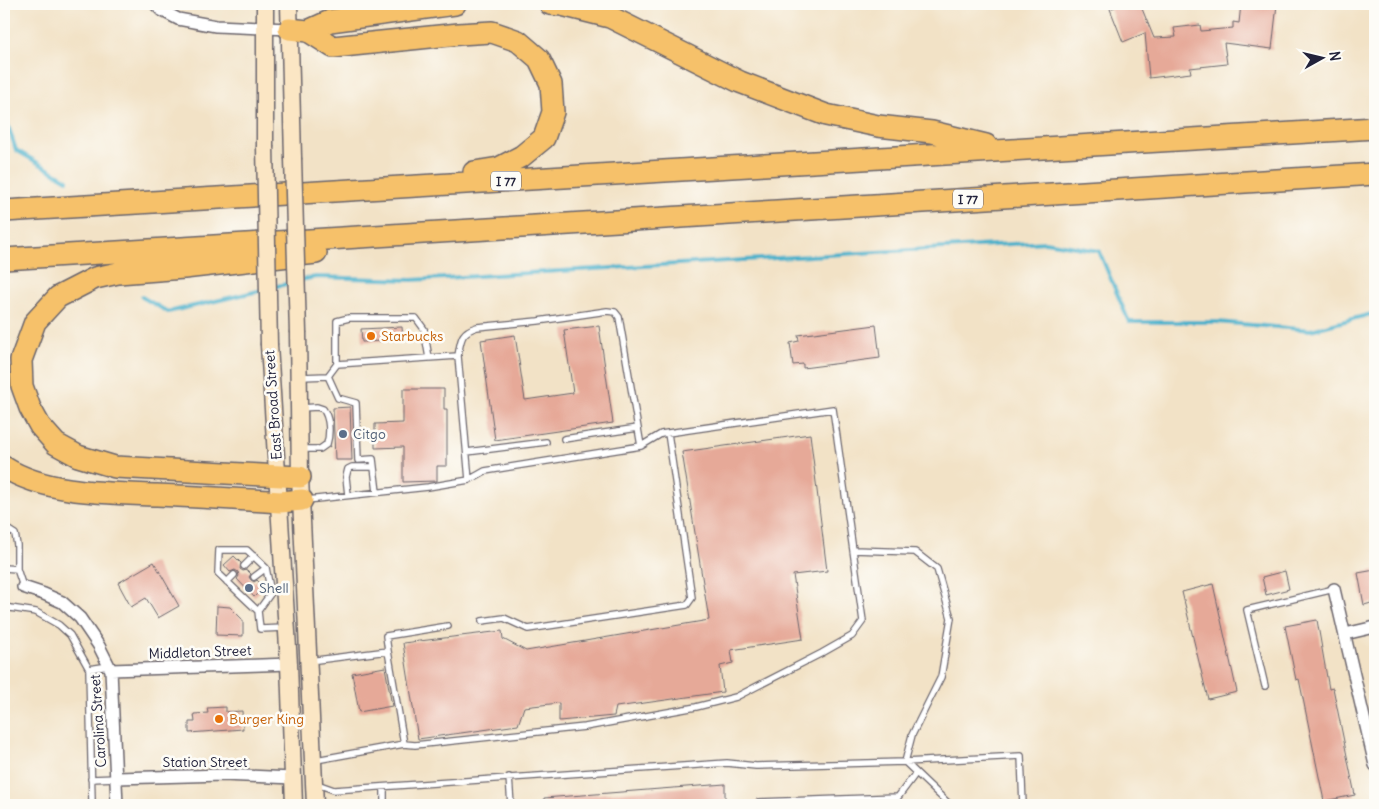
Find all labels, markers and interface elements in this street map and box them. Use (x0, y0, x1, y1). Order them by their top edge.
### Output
north arrow (1296, 32, 1346, 82)
text: N (1325, 50, 1344, 62)
road number: I 77 (491, 172, 521, 190)
road number: I 77 (953, 190, 983, 208)
place label: Starbucks (381, 327, 443, 345)
marker: Starbucks (365, 330, 377, 342)
street label: East Broad Street (260, 349, 286, 460)
place label: Citgo (353, 425, 386, 443)
marker: Citgo (337, 428, 349, 440)
place label: Shell (259, 579, 289, 597)
marker: Shell (243, 582, 255, 594)
street label: Middleton Street (148, 641, 252, 663)
street label: Carolina Street (86, 673, 110, 768)
place label: Burger King (229, 710, 304, 728)
marker: Burger King (213, 713, 225, 725)
street label: Station Street (163, 753, 248, 771)

